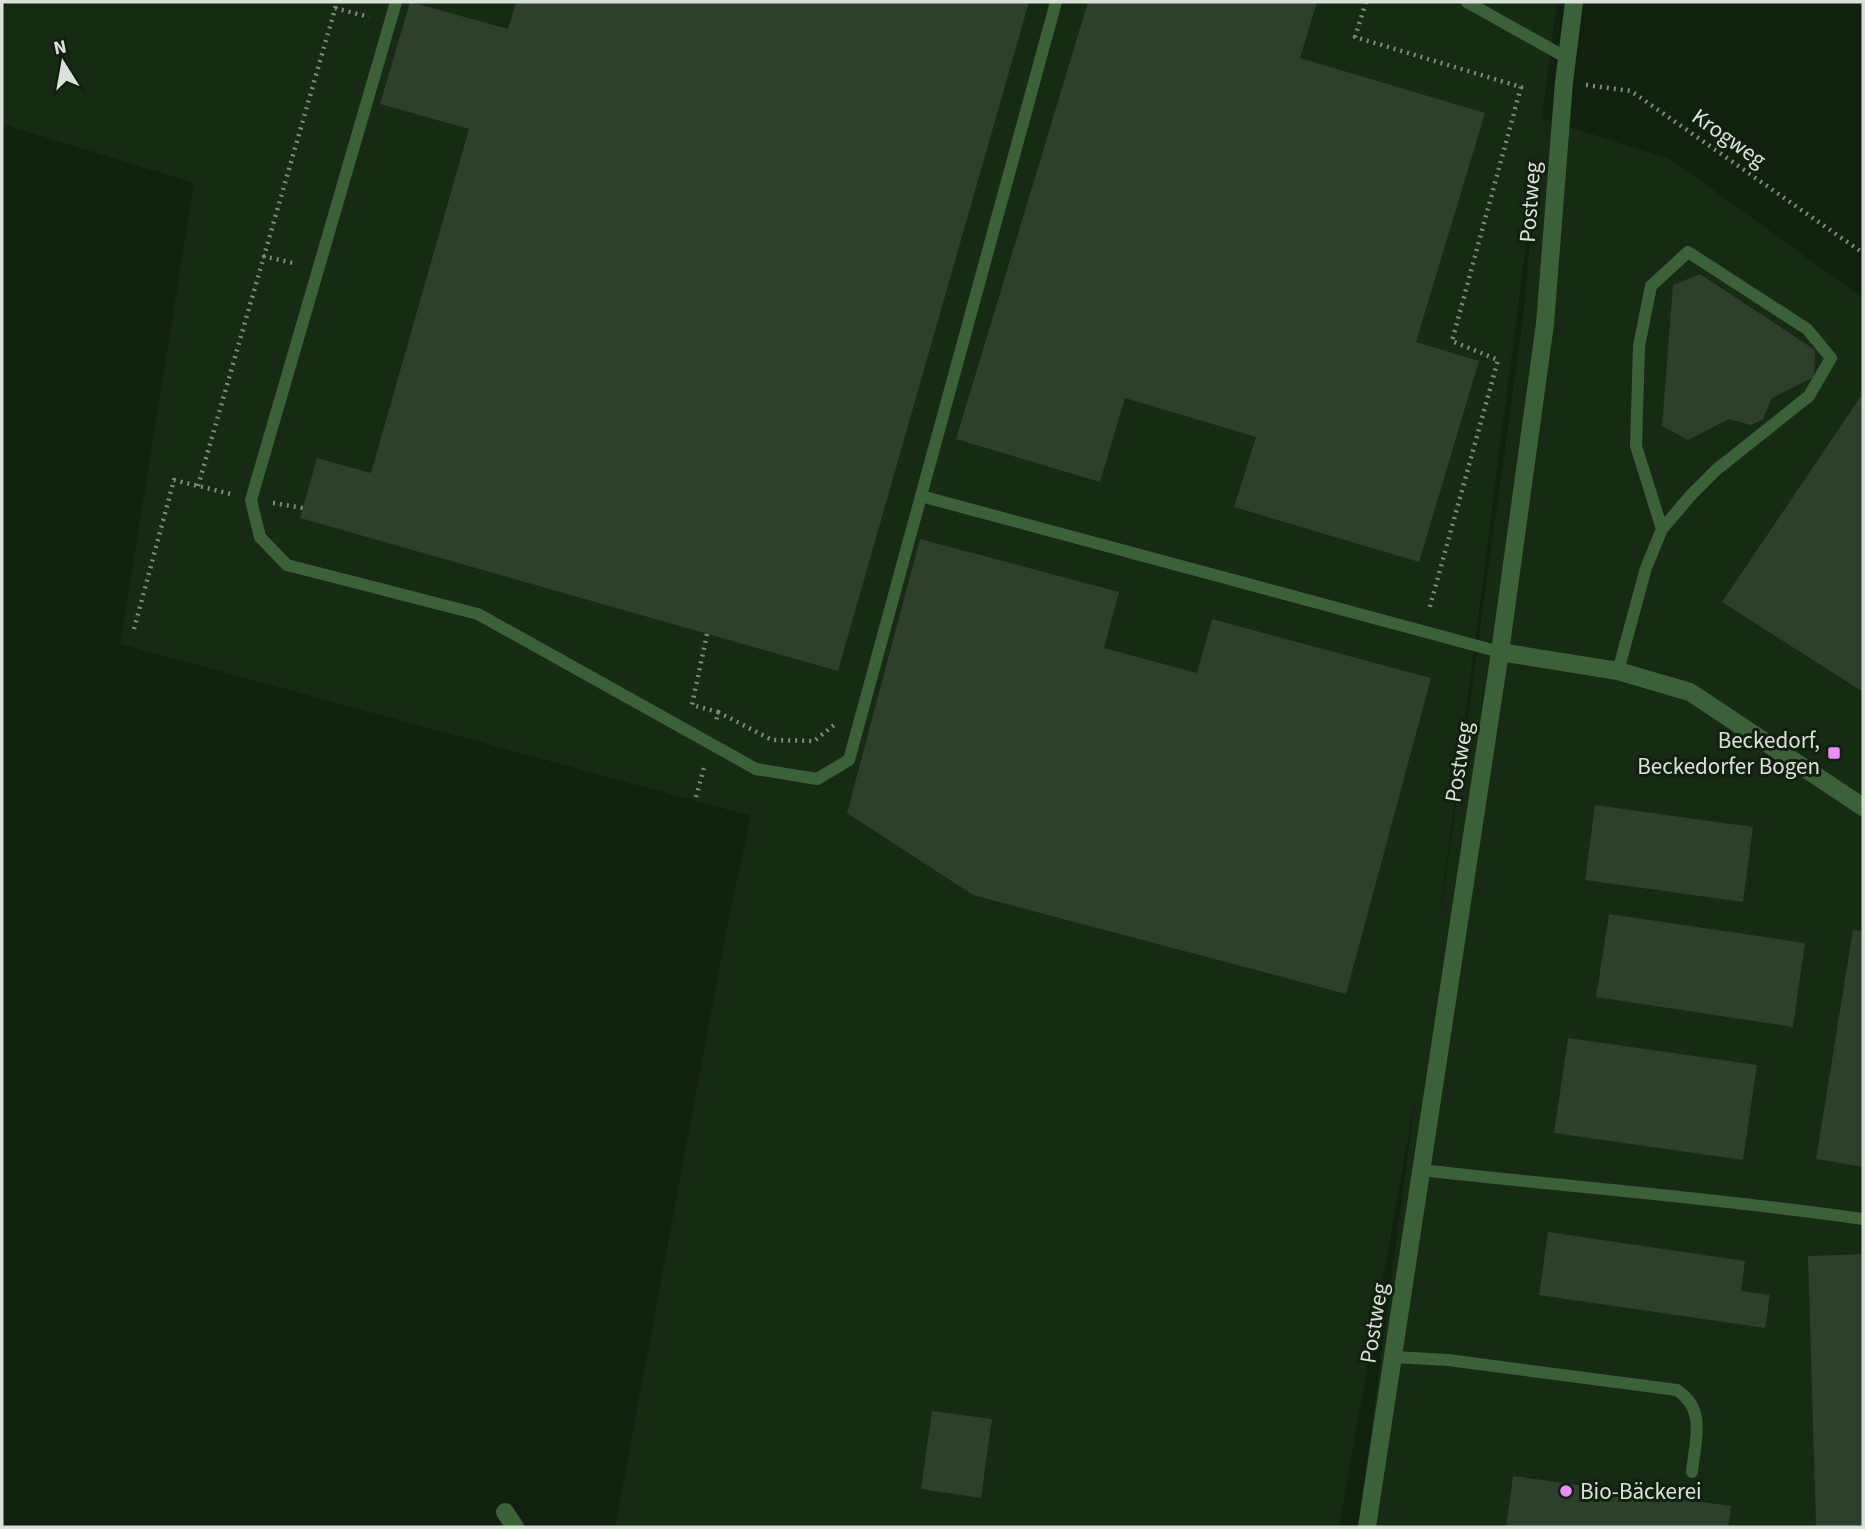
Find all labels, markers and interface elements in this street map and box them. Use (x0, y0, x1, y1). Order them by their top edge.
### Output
north arrow (28, 28, 98, 98)
text: N (51, 33, 69, 62)
street label: Krogweg (1685, 100, 1773, 176)
street label: Postweg (1511, 160, 1549, 244)
street label: Postweg (1436, 719, 1482, 805)
place label: Beckedorf, Beckedorfer Bogen (1637, 724, 1820, 783)
marker: Beckedorf, Beckedorfer Bogen (1826, 745, 1842, 761)
street label: Postweg (1351, 1280, 1397, 1366)
place label: Bio-Bäckerei (1580, 1475, 1702, 1508)
marker: Bio-Bäckerei (1558, 1483, 1574, 1499)

